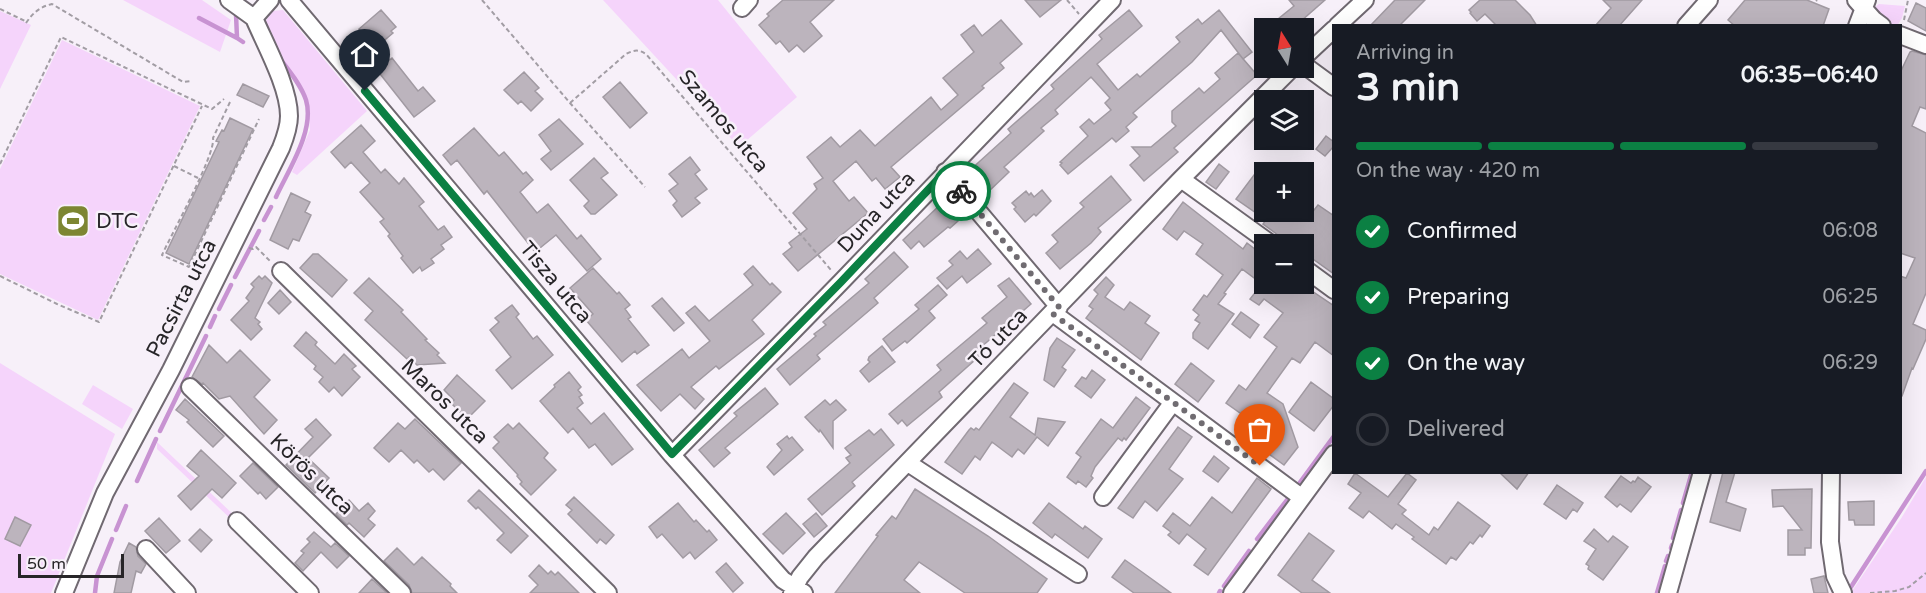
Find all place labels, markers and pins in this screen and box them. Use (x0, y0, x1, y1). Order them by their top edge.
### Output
pin (339, 29, 390, 91)
sports icon: DTC (55, 203, 91, 239)
place label: DTC (96, 209, 138, 234)
pin (1234, 404, 1285, 466)

